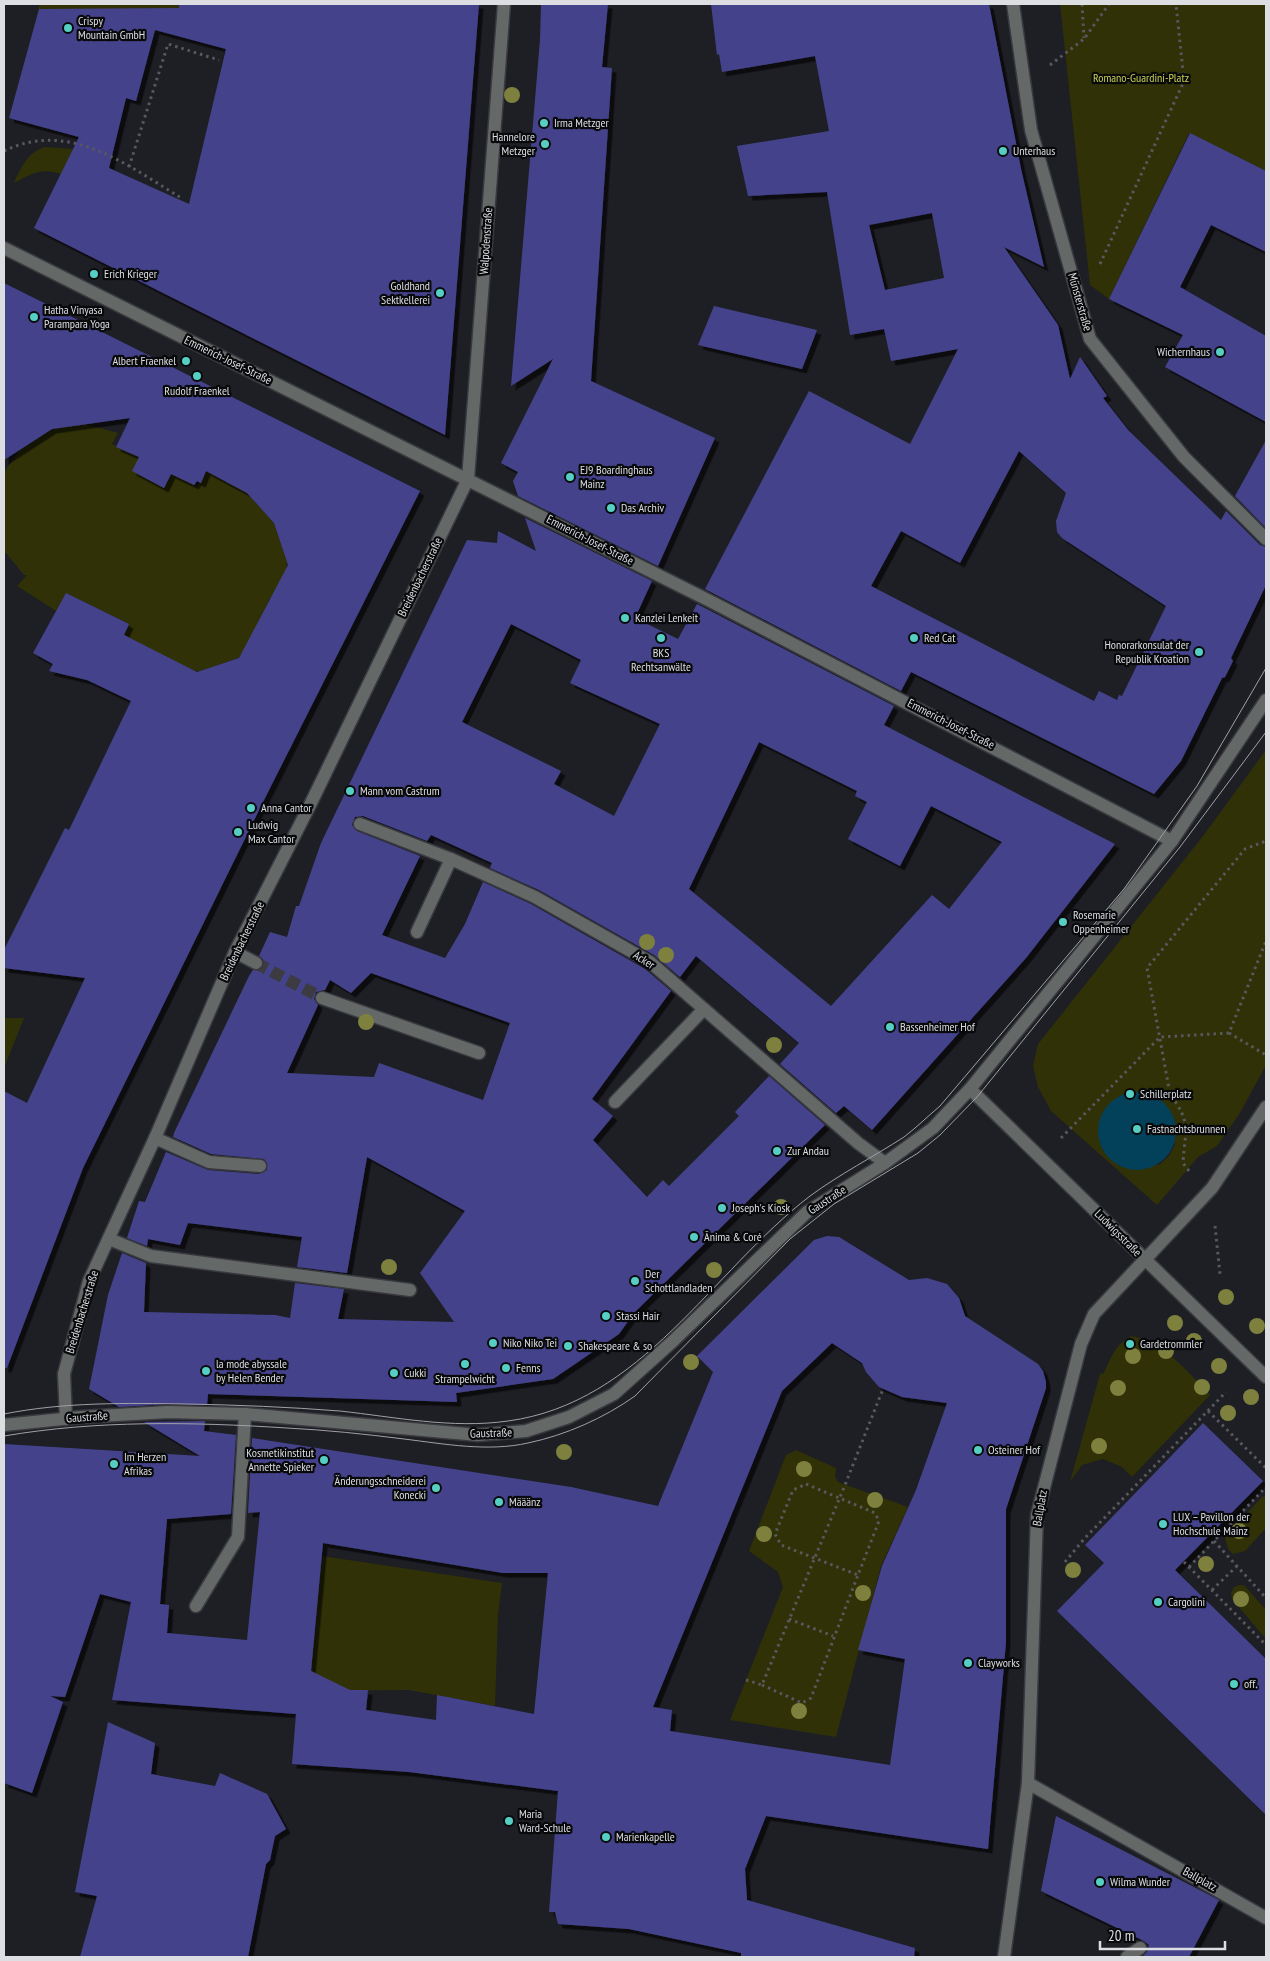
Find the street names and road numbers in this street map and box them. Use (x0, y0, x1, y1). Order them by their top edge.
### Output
street label: Walpodenstraße (476, 207, 495, 275)
street label: Münsterstraße (1065, 271, 1096, 333)
street label: Emmerich-Josef-Straße (182, 332, 275, 387)
street label: Emmerich-Josef-Straße (544, 511, 636, 568)
street label: Breidenbacherstraße (394, 535, 445, 619)
street label: Emmerich-Josef-Straße (905, 695, 997, 752)
street label: Breidenbacherstraße (216, 899, 267, 983)
street label: Acker (631, 947, 658, 972)
street label: Gaustraße (805, 1182, 849, 1217)
street label: Ludwigsstraße (1092, 1206, 1145, 1259)
street label: Breidenbacherstraße (62, 1269, 101, 1355)
street label: Gaustraße (65, 1408, 109, 1425)
street label: Gaustraße (470, 1424, 512, 1441)
street label: Ballplatz (1029, 1489, 1050, 1527)
street label: Ballplatz (1181, 1863, 1220, 1894)

